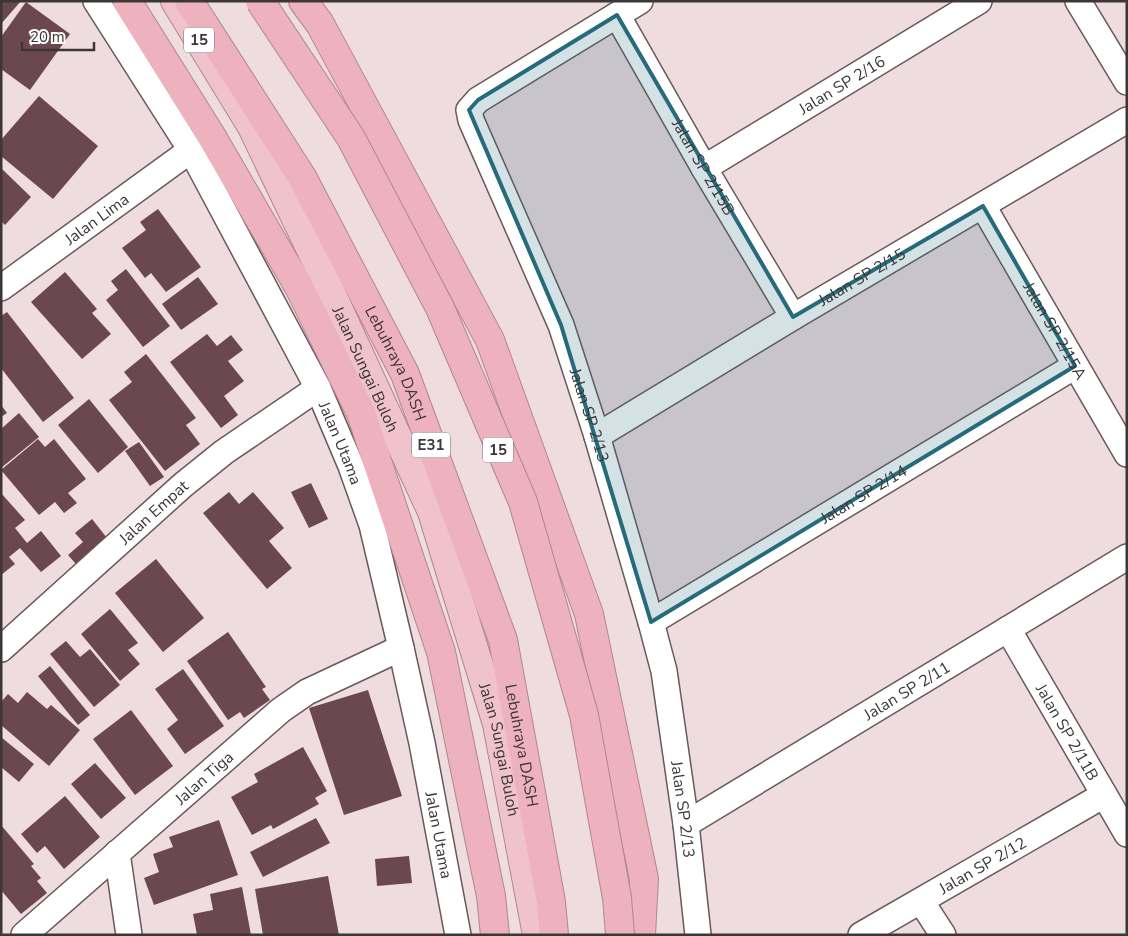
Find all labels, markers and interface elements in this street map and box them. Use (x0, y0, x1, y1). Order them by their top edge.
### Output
scale bar (22, 20, 95, 52)
text: 20 m (30, 27, 65, 47)
road number: 15 (184, 28, 214, 52)
street label: Jalan SP 2/16 (794, 51, 890, 121)
street label: Jalan SP 2/15B (666, 114, 740, 220)
street label: Jalan Lima (60, 189, 134, 251)
street label: Jalan SP 2/15 (814, 243, 910, 312)
street label: Jalan SP 2/15A (1017, 277, 1092, 384)
street label: Jalan Sungai Buloh (326, 302, 404, 436)
street label: Lebuhraya DASH (359, 302, 431, 424)
street label: Jalan SP 2/13 (563, 365, 614, 465)
street label: Jalan Utama (313, 397, 367, 488)
road number: E31 (412, 432, 450, 458)
road number: 15 (483, 438, 513, 462)
street label: Jalan SP 2/14 (816, 460, 912, 530)
street label: Jalan Empat (114, 475, 193, 550)
street label: Jalan SP 2/11 (859, 657, 955, 726)
street label: Jalan Sungai Buloh (473, 679, 524, 818)
street label: Jalan SP 2/11B (1030, 679, 1104, 785)
street label: Lebuhraya DASH (499, 682, 543, 809)
street label: Jalan Tiga (170, 747, 239, 811)
street label: Jalan SP 2/13 (665, 758, 700, 859)
street label: Jalan Utama (419, 789, 457, 880)
street label: Jalan SP 2/12 (934, 832, 1031, 900)

